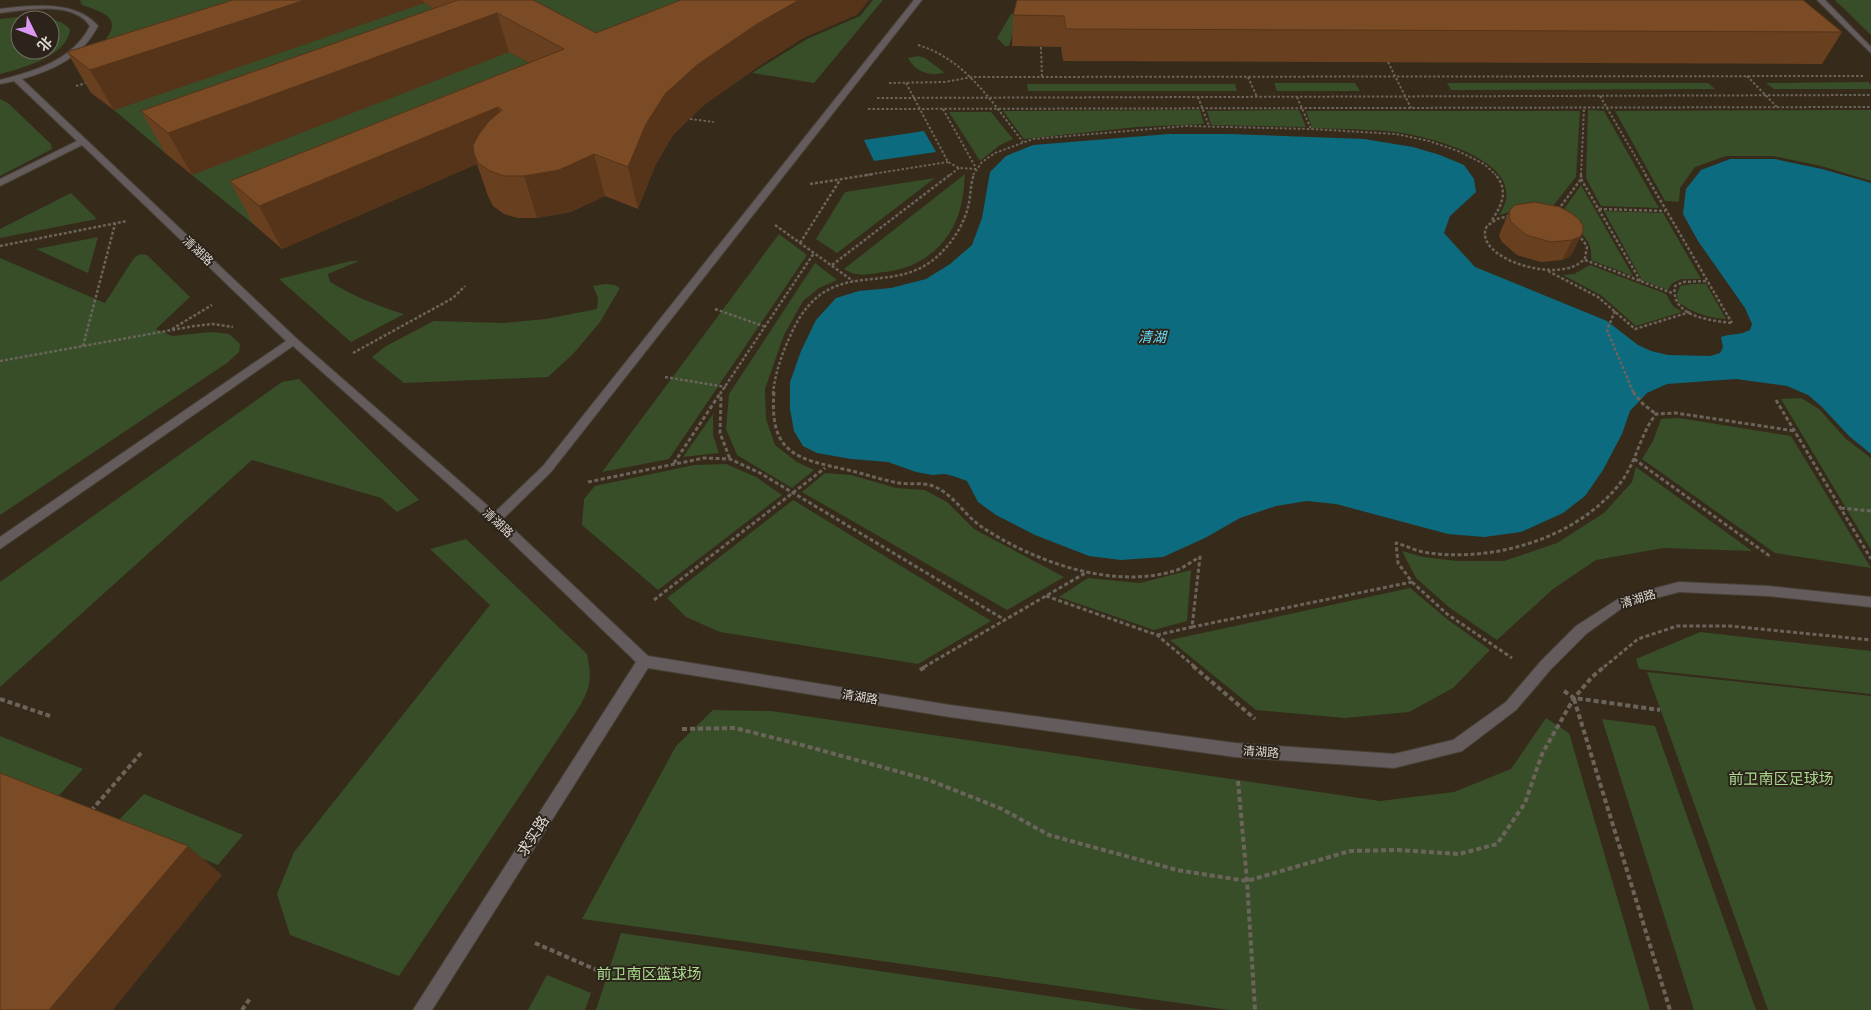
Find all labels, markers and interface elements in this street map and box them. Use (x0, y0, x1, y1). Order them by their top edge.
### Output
north arrow (10, 10, 60, 60)
text: 北 (33, 32, 56, 55)
street label: 清湖路 (180, 233, 217, 268)
water label: 清湖 (1138, 328, 1168, 346)
street label: 清湖路 (480, 505, 517, 540)
street label: 清湖路 (1618, 586, 1657, 611)
street label: 清湖路 (841, 686, 879, 707)
street label: 清湖路 (1243, 743, 1280, 760)
park label: 前卫南区足球场 (1728, 769, 1834, 788)
street label: 求实路 (512, 812, 553, 860)
park label: 前卫南区篮球场 (596, 964, 702, 983)

